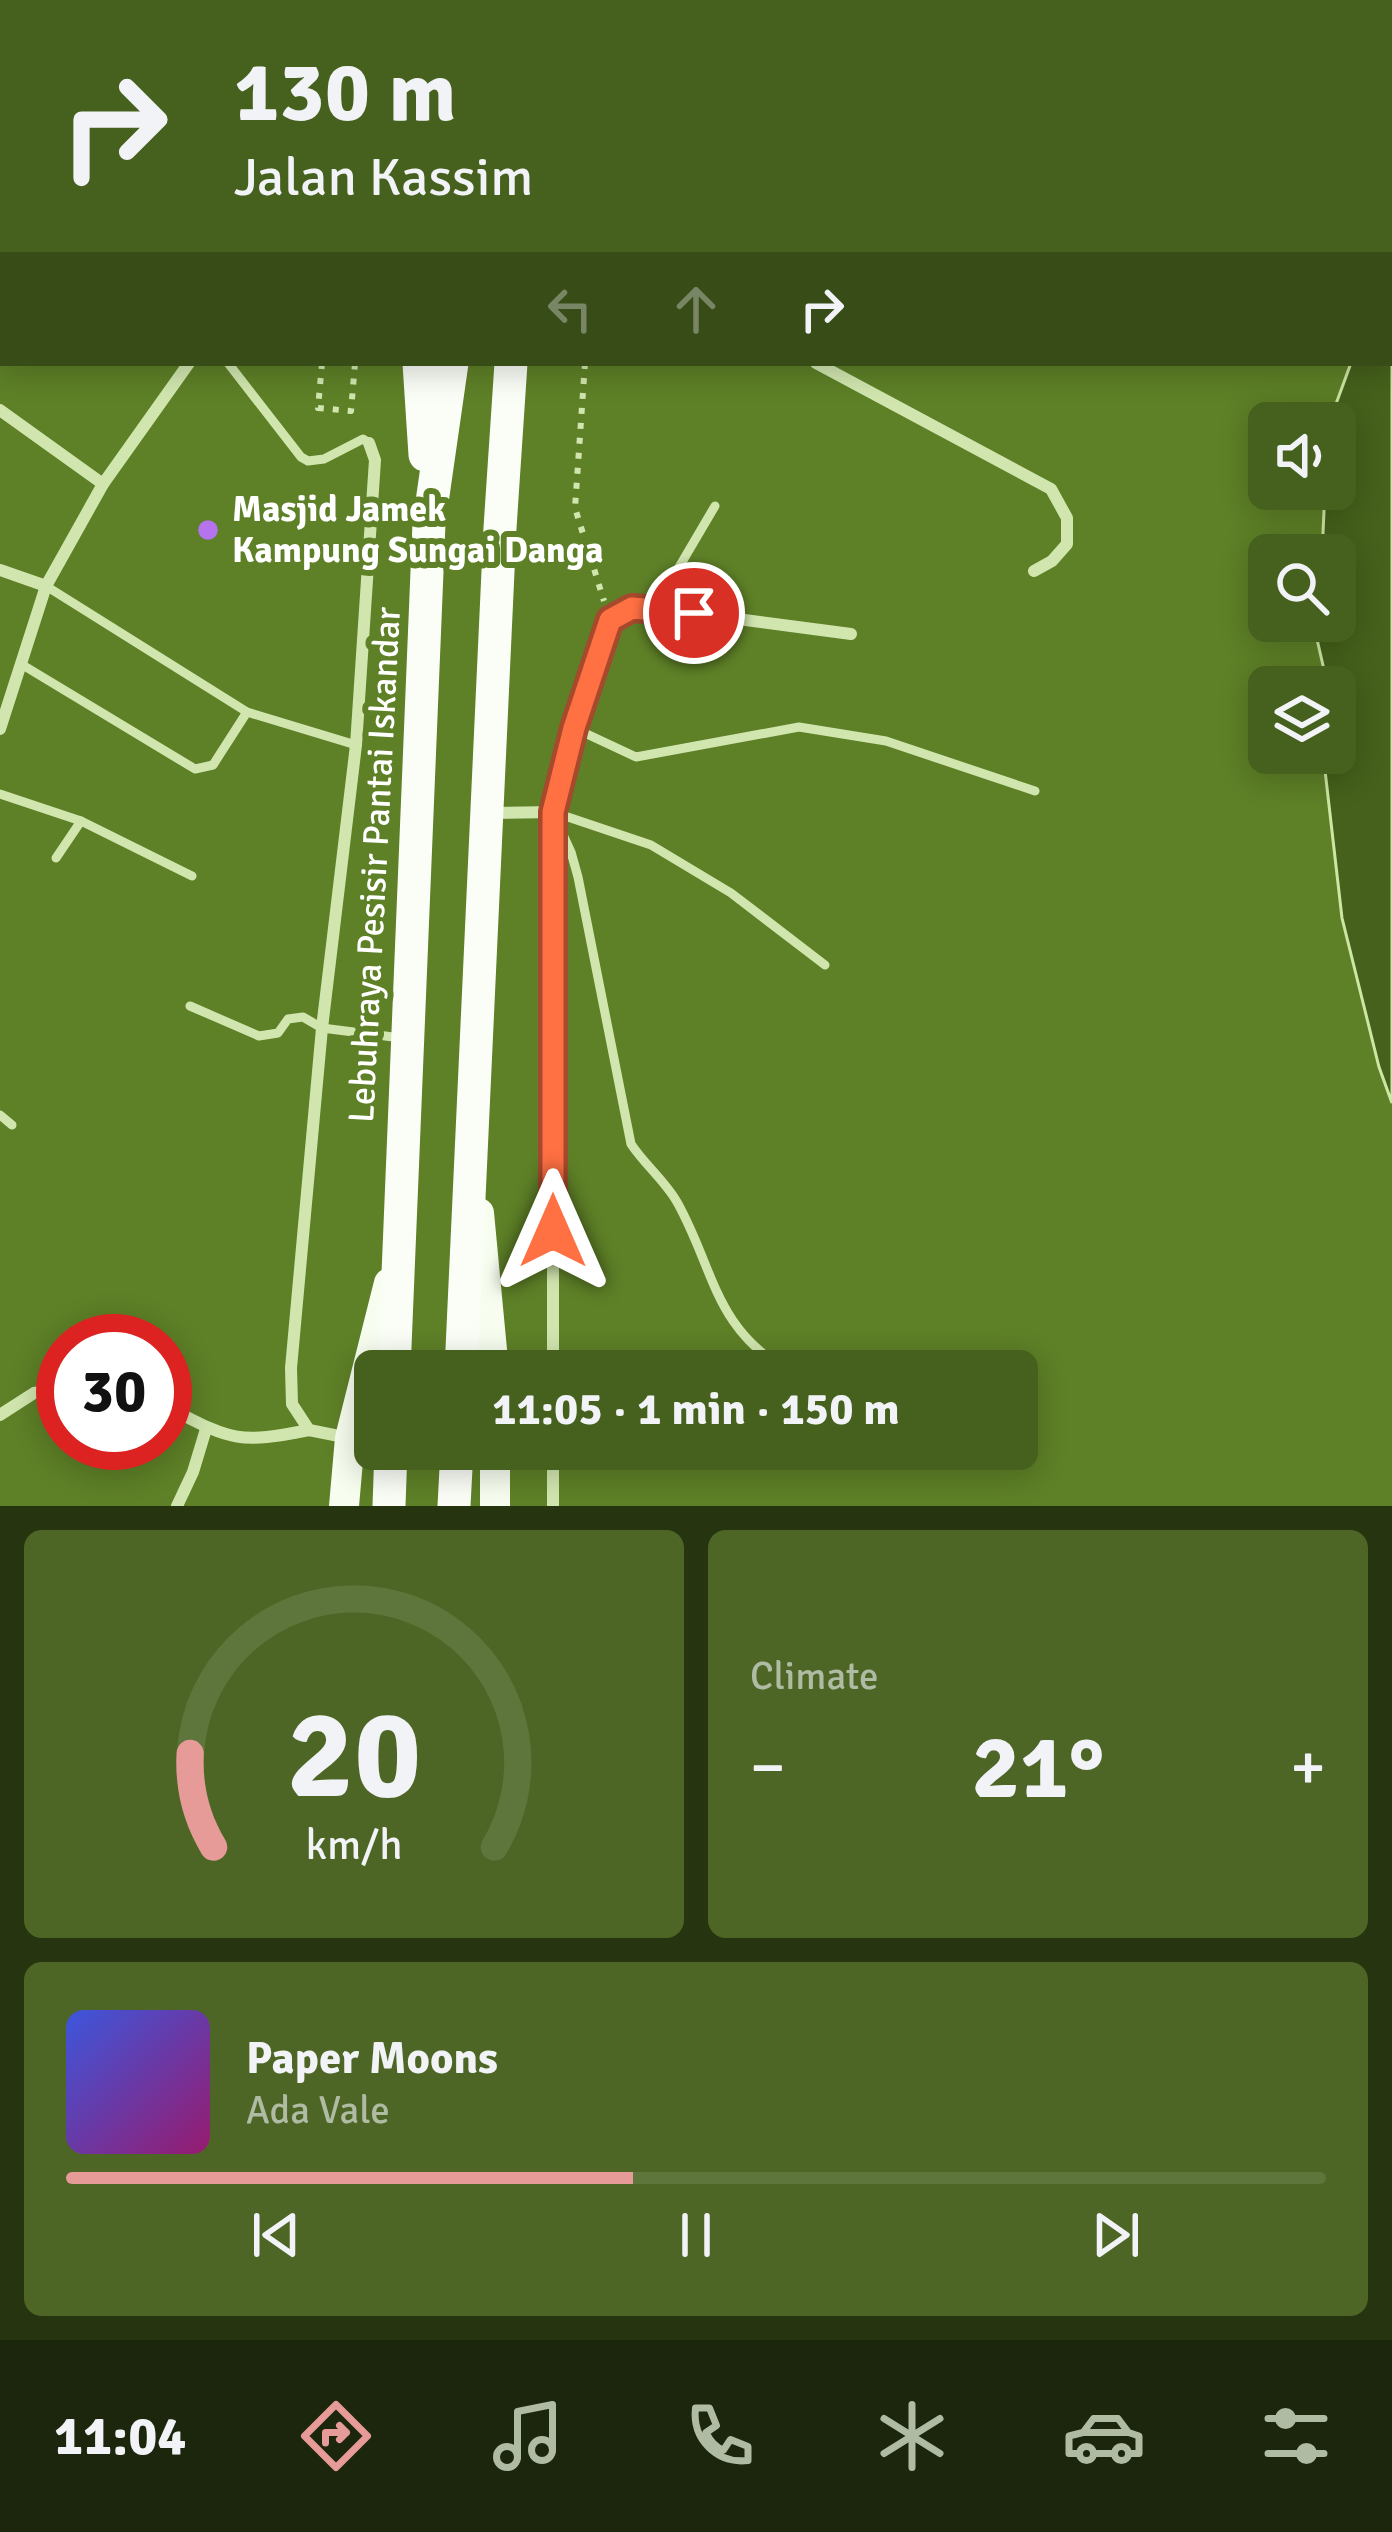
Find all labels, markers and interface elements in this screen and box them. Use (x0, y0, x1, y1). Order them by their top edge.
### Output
text: 130 m (234, 41, 456, 145)
icon: right (36, 48, 192, 204)
text: Jalan Kassim (234, 144, 533, 211)
icon: left (537, 276, 603, 342)
icon: ahead (663, 276, 729, 342)
icon: right (789, 276, 855, 342)
map controls (1248, 402, 1356, 774)
button: sound (1248, 402, 1356, 510)
place label: Masjid Jamek Kampung Sungai Danga (232, 487, 604, 573)
marker: Masjid Jamek Kampung Sungai Danga (195, 517, 221, 543)
button: search (1248, 534, 1356, 642)
pin (643, 562, 745, 664)
icon: arrive (661, 580, 727, 646)
street label: Lebuhraya Pesisir Pantai Iskandar (339, 605, 411, 1124)
button: layers (1248, 666, 1356, 774)
position arrow (490, 1168, 616, 1294)
speed limit sign: 30 (36, 1314, 192, 1470)
text: 11:05 · 1 min · 150 m (492, 1382, 900, 1437)
text: Climate (750, 1652, 879, 1700)
text: 20 (287, 1679, 421, 1832)
text: 21° (971, 1712, 1105, 1823)
text: − (750, 1727, 786, 1808)
text: + (1290, 1727, 1326, 1808)
text: km/h (305, 1819, 403, 1872)
text: Paper Moons (246, 2031, 498, 2086)
text: Ada Vale (246, 2086, 390, 2134)
icon: previous (243, 2202, 309, 2268)
icon: pause (663, 2202, 729, 2268)
icon: next (1083, 2202, 1149, 2268)
icon: directions (294, 2394, 378, 2478)
icon: music (486, 2394, 570, 2478)
icon: phone (678, 2394, 762, 2478)
icon: climate (870, 2394, 954, 2478)
icon: car (1062, 2394, 1146, 2478)
icon: filters (1254, 2394, 1338, 2478)
text: 11:04 (54, 2403, 187, 2470)

